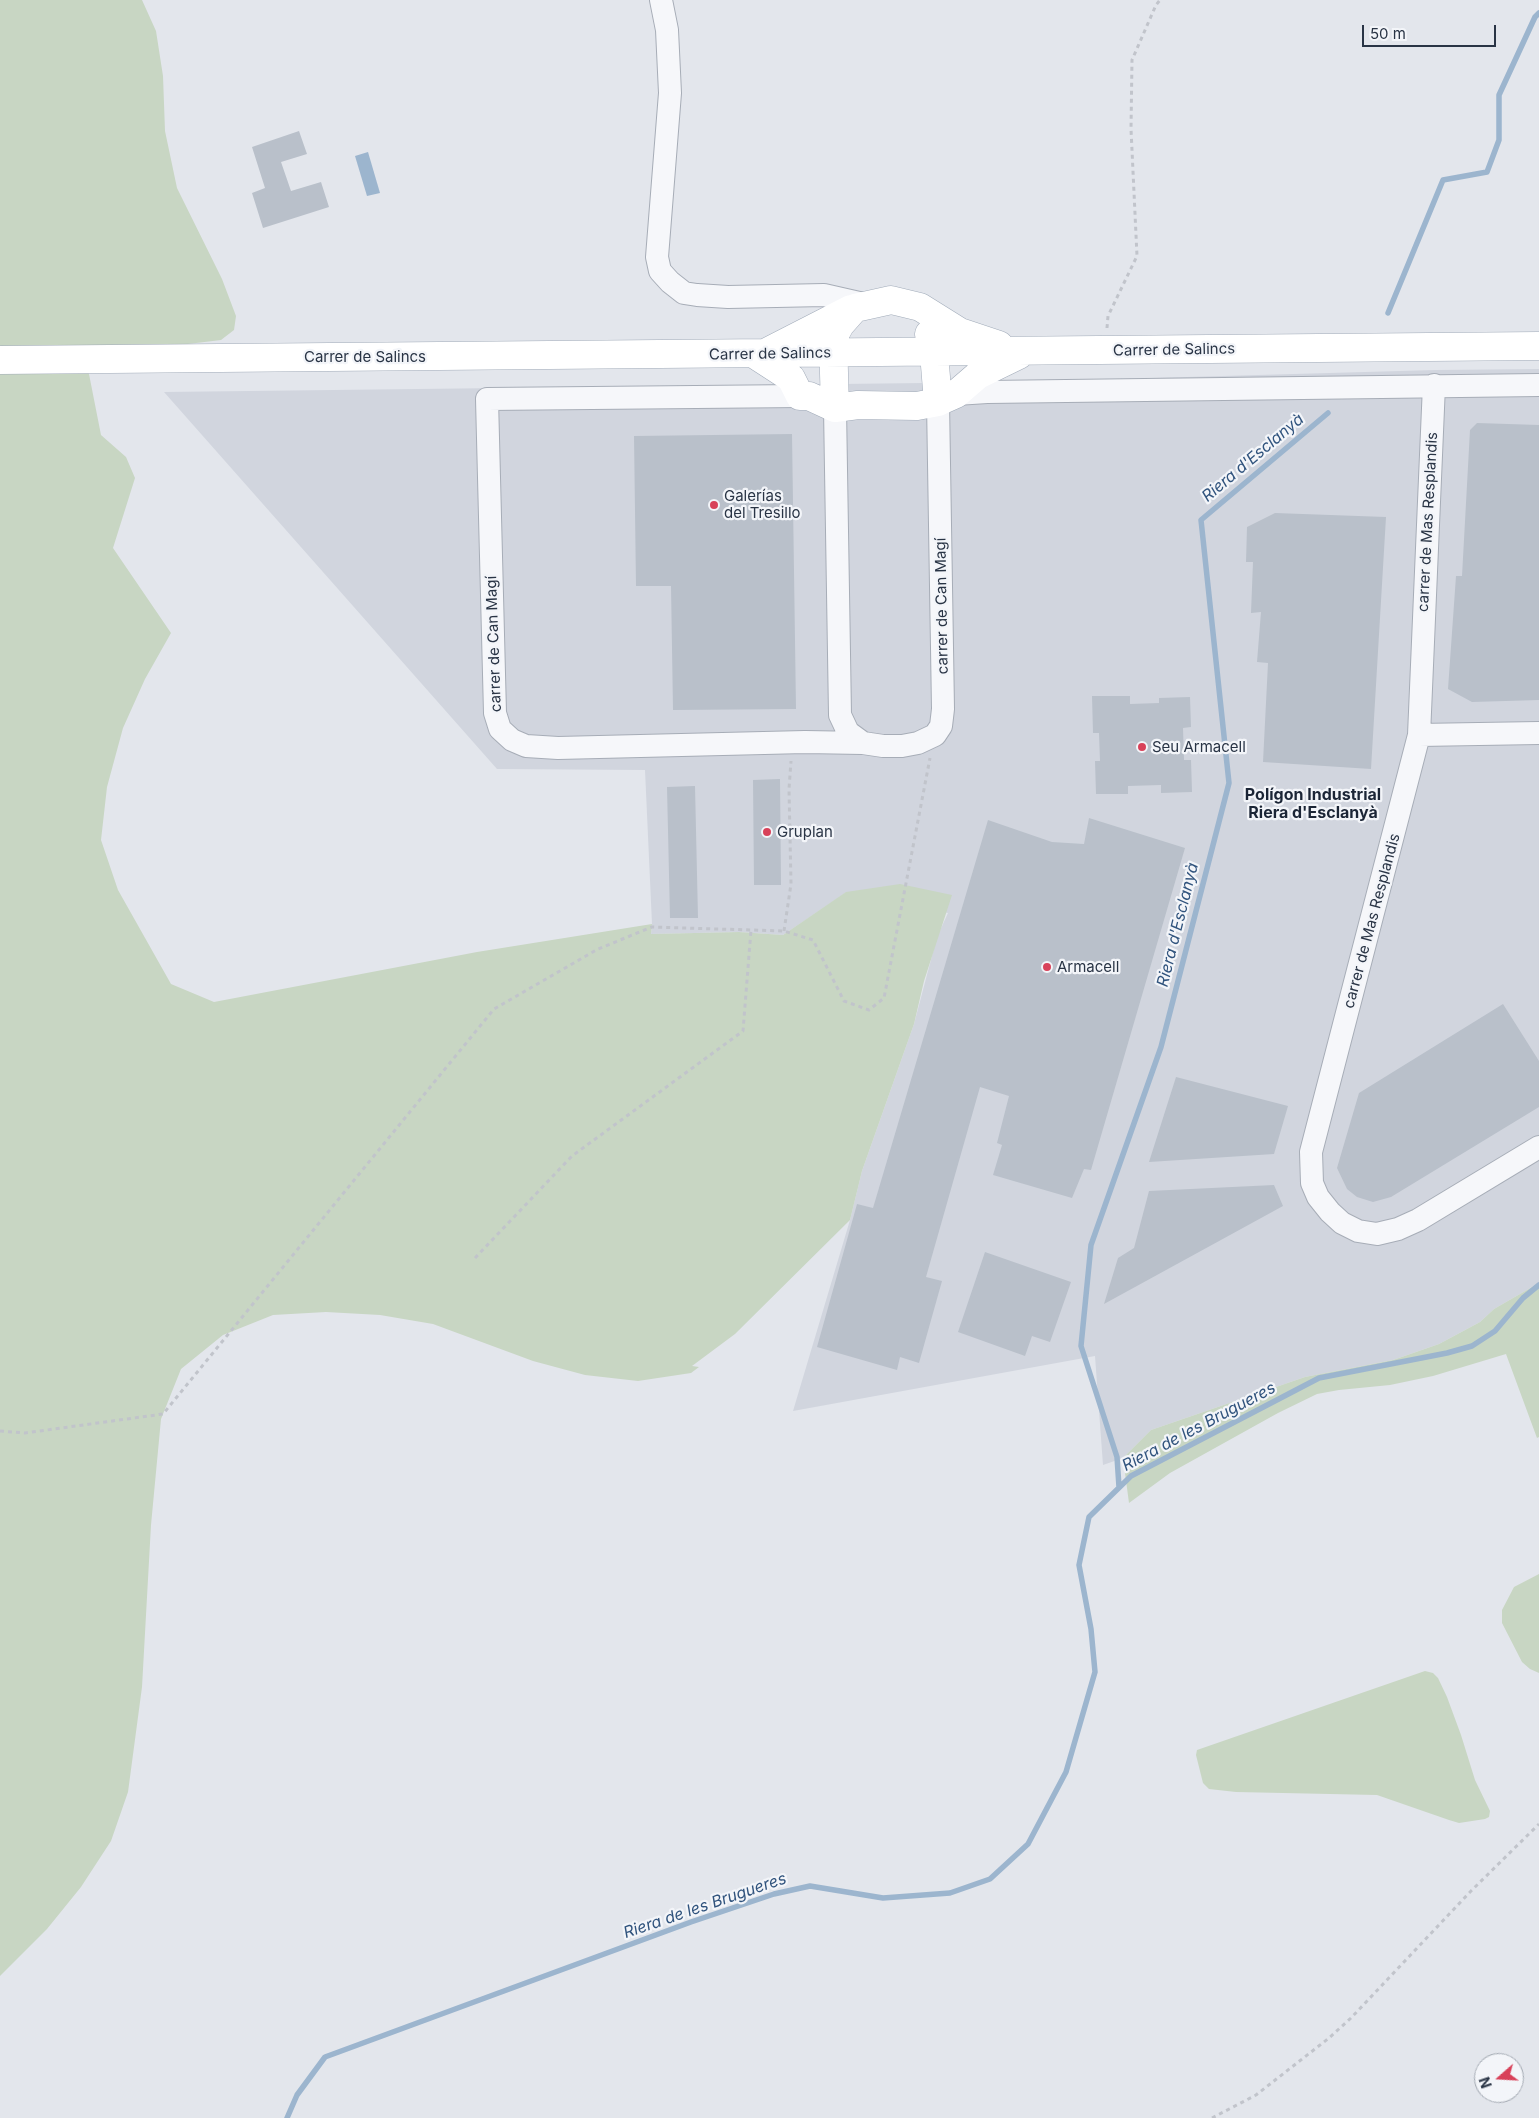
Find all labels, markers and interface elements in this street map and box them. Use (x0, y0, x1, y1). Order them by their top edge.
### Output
scale bar (1364, 15, 1498, 47)
text: 50 m (1370, 24, 1406, 43)
street label: Carrer de Salincs (1113, 340, 1235, 360)
street label: Carrer de Salincs (709, 344, 831, 364)
street label: Carrer de Salincs (304, 348, 426, 366)
water label: Riera d'Esclanyà (1198, 410, 1308, 506)
street label: carrer de Mas Resplandis (1414, 432, 1442, 612)
place label: Galerías del Tresillo (724, 487, 801, 522)
marker: Galerías del Tresillo (708, 499, 720, 511)
street label: carrer de Can Magí (932, 538, 952, 674)
street label: carrer de Can Magí (483, 576, 505, 712)
place label: Seu Armacell (1152, 738, 1246, 756)
marker: Seu Armacell (1136, 741, 1148, 753)
district label: Polígon Industrial Riera d'Esclanyà (1245, 785, 1381, 823)
place label: Gruplan (777, 823, 833, 841)
marker: Gruplan (761, 826, 773, 838)
street label: carrer de Mas Resplandis (1340, 832, 1404, 1010)
water label: Riera d'Esclanyà (1153, 861, 1203, 989)
place label: Armacell (1057, 958, 1119, 976)
marker: Armacell (1041, 961, 1053, 973)
water label: Riera de les Brugueres (1119, 1378, 1279, 1476)
water label: Riera de les Brugueres (621, 1869, 789, 1943)
north arrow (1474, 2053, 1524, 2103)
text: N (1476, 2075, 1495, 2091)

